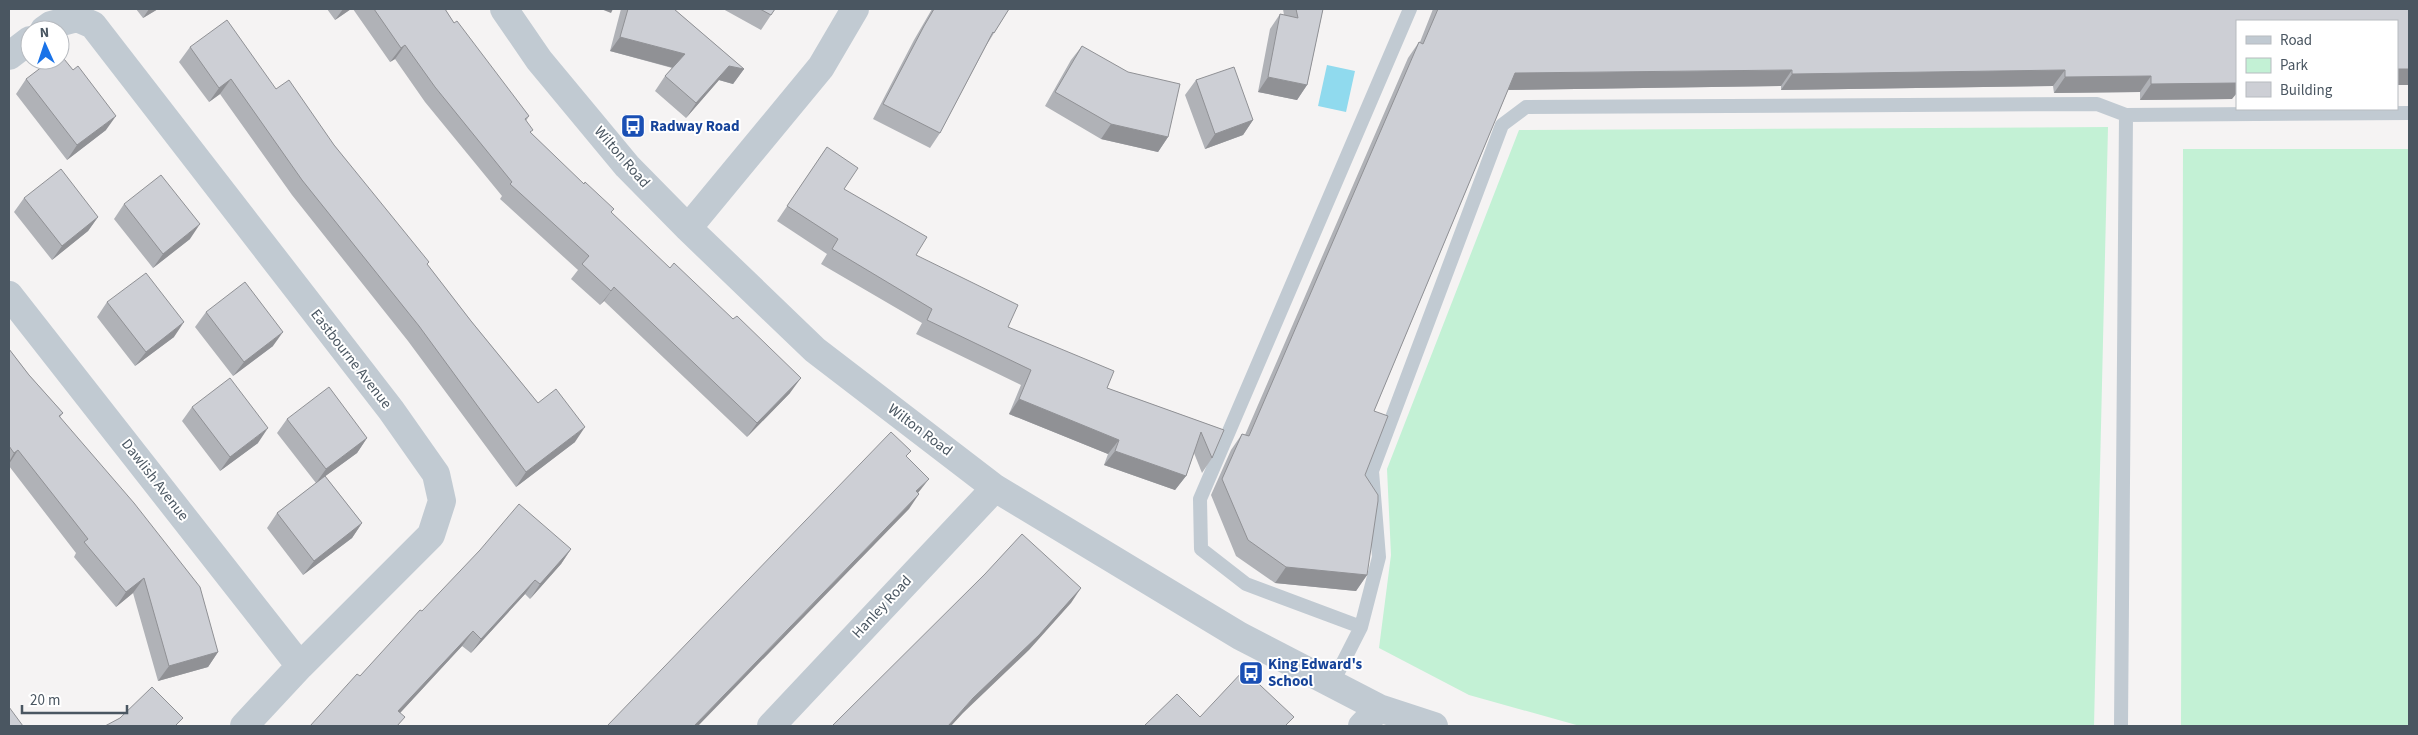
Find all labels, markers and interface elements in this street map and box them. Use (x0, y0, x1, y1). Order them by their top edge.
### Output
north arrow (20, 20, 70, 70)
legend (2236, 20, 2398, 110)
text: N (39, 23, 50, 43)
text: Road (2280, 30, 2312, 51)
text: Park (2280, 55, 2309, 76)
text: Building (2280, 80, 2333, 101)
bus stop icon: Radway Road (620, 113, 646, 139)
place label: Radway Road (650, 116, 740, 137)
street label: Wilton Road (589, 122, 655, 192)
street label: Eastbourne Avenue (305, 305, 397, 413)
street label: Wilton Road (883, 399, 957, 461)
street label: Dawlish Avenue (116, 435, 194, 525)
street label: Hanley Road (847, 571, 917, 643)
place label: King Edward's School (1268, 654, 1363, 692)
bus stop icon: King Edward's School (1238, 660, 1264, 686)
scale bar (22, 682, 128, 714)
text: 20 m (30, 690, 60, 711)

